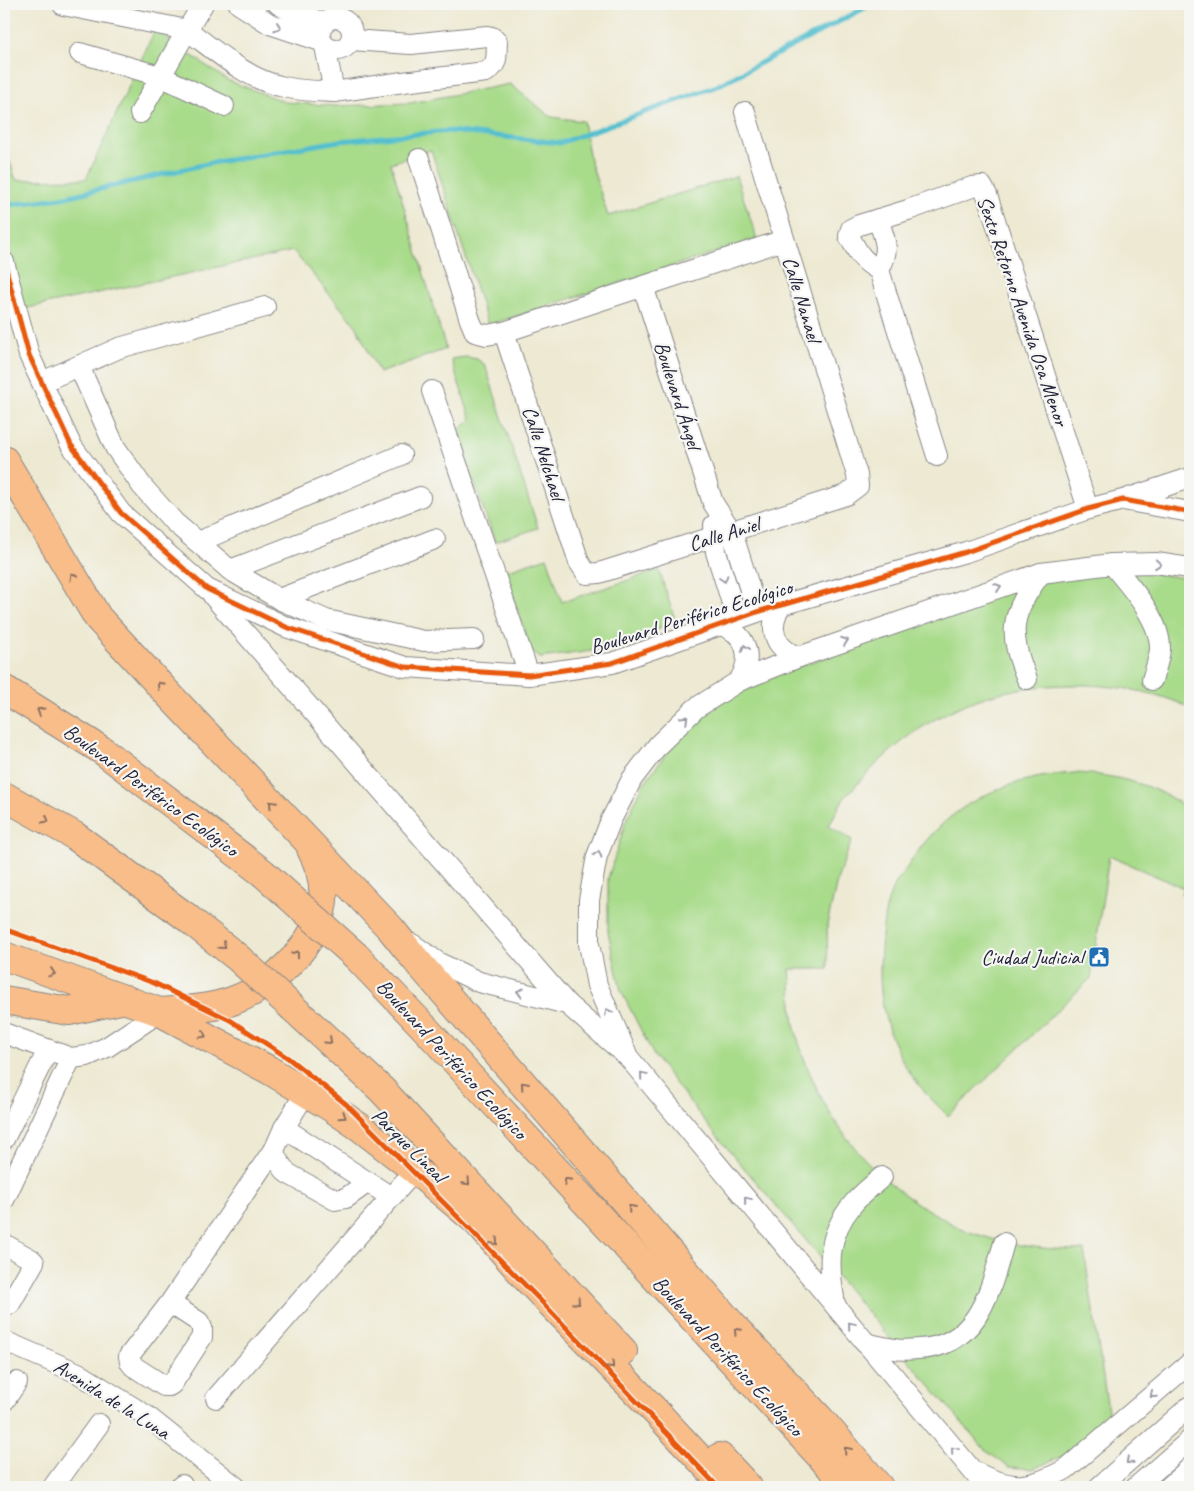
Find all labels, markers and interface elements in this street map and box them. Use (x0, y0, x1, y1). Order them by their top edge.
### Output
one-way arrow (273, 21, 282, 31)
street label: Sexto Retorno Avenida Osa Menor (971, 193, 1075, 431)
street label: Calle Nanael (777, 253, 828, 348)
street label: Boulevard Ángel (648, 338, 709, 455)
street label: Calle Nelchael (517, 403, 572, 506)
street label: Calle Aniel (685, 510, 766, 557)
one-way arrow (1154, 559, 1162, 570)
one-way arrow (69, 572, 79, 581)
street label: Boulevard Periférico Ecológico (587, 573, 798, 660)
one-way arrow (718, 574, 728, 582)
one-way arrow (994, 583, 1002, 593)
one-way arrow (840, 637, 849, 647)
one-way arrow (740, 644, 750, 653)
one-way arrow (157, 682, 166, 691)
one-way arrow (36, 708, 45, 717)
one-way arrow (679, 716, 688, 725)
street label: Boulevard Periférico Ecológico (59, 718, 246, 864)
one-way arrow (269, 800, 278, 809)
one-way arrow (41, 813, 50, 823)
one-way arrow (593, 850, 603, 859)
one-way arrow (218, 940, 227, 949)
place label: Ciudad Judicial (981, 944, 1086, 970)
public building icon: Ciudad Judicial (1087, 945, 1111, 969)
one-way arrow (290, 950, 299, 960)
one-way arrow (48, 967, 56, 977)
street label: Boulevard Periférico Ecológico (371, 973, 535, 1146)
one-way arrow (515, 987, 524, 998)
one-way arrow (604, 1008, 615, 1017)
one-way arrow (197, 1028, 206, 1038)
one-way arrow (324, 1035, 333, 1044)
one-way arrow (640, 1071, 649, 1080)
one-way arrow (521, 1082, 530, 1091)
street label: Parque Lineal (366, 1102, 454, 1190)
one-way arrow (338, 1110, 347, 1119)
one-way arrow (462, 1177, 471, 1186)
one-way arrow (564, 1178, 573, 1187)
one-way arrow (743, 1196, 752, 1205)
one-way arrow (628, 1205, 637, 1214)
one-way arrow (489, 1236, 498, 1245)
street label: Boulevard Periférico Ecológico (647, 1270, 811, 1443)
one-way arrow (571, 1296, 580, 1305)
one-way arrow (848, 1322, 856, 1331)
one-way arrow (734, 1327, 743, 1336)
street label: Avenida de la Luna (49, 1353, 176, 1446)
one-way arrow (605, 1359, 614, 1368)
one-way arrow (1150, 1389, 1159, 1398)
one-way arrow (844, 1447, 853, 1456)
one-way arrow (952, 1447, 960, 1456)
one-way arrow (1126, 1455, 1135, 1464)

